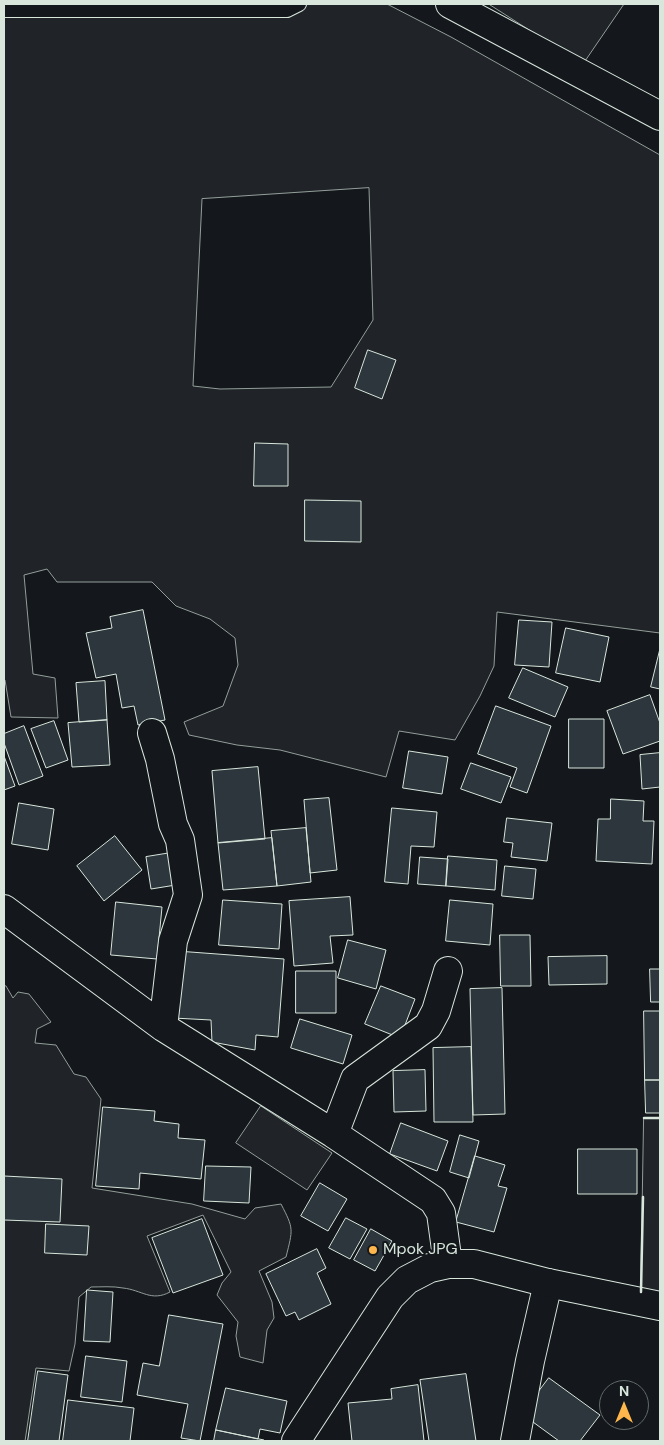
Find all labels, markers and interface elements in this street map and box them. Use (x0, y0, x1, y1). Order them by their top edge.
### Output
place label: Mpok JPG (383, 1240, 458, 1260)
marker: Mpok JPG (367, 1244, 379, 1256)
north arrow (599, 1380, 649, 1430)
text: N (619, 1382, 629, 1400)

